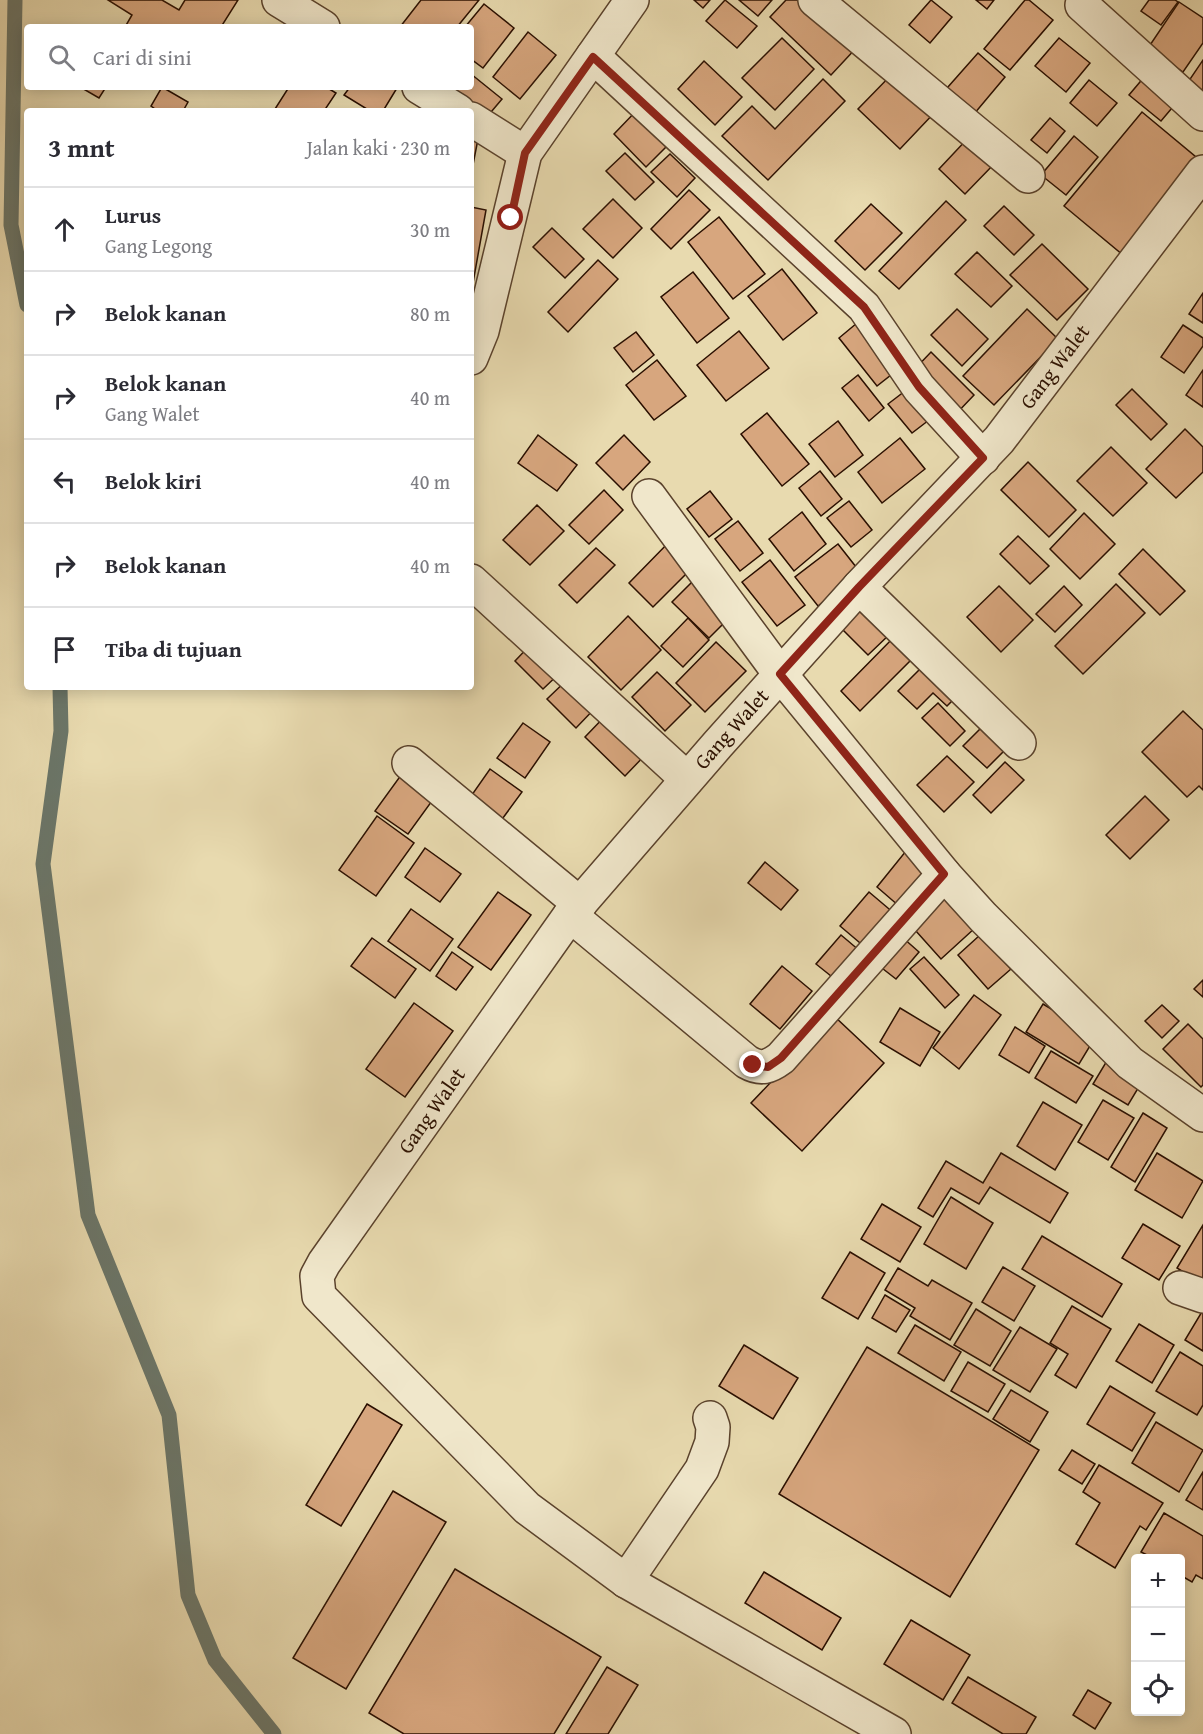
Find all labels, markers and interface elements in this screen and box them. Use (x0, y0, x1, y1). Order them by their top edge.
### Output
search box (24, 24, 474, 90)
icon: search (45, 41, 78, 74)
text: Cari di sini (93, 41, 192, 73)
text: 3 mnt (48, 128, 115, 167)
text: Jalan kaki · 230 m (306, 133, 450, 162)
text: Lurus (105, 199, 161, 231)
route start (497, 204, 523, 230)
icon: ahead (48, 213, 81, 246)
text: 30 m (410, 215, 450, 244)
text: Gang Legong (105, 231, 212, 260)
icon: right (48, 297, 81, 330)
text: Belok kanan (105, 297, 226, 329)
text: 80 m (410, 299, 450, 328)
street label: Gang Walet (1012, 317, 1097, 415)
text: Belok kanan (105, 367, 226, 399)
icon: right (48, 381, 81, 414)
text: 40 m (410, 383, 450, 412)
text: Gang Walet (105, 399, 200, 428)
icon: left (48, 465, 81, 498)
text: Belok kiri (105, 465, 202, 497)
text: 40 m (410, 467, 450, 496)
icon: right (48, 549, 81, 582)
text: Belok kanan (105, 549, 226, 581)
text: 40 m (410, 551, 450, 580)
icon: arrive (48, 633, 81, 666)
text: Tiba di tujuan (105, 633, 242, 665)
street label: Gang Walet (687, 681, 776, 776)
route end (739, 1051, 765, 1077)
street label: Gang Walet (390, 1060, 473, 1160)
map controls (1131, 1554, 1185, 1716)
button: + (1131, 1554, 1185, 1608)
button: − (1131, 1608, 1185, 1662)
button: locate (1131, 1662, 1185, 1716)

